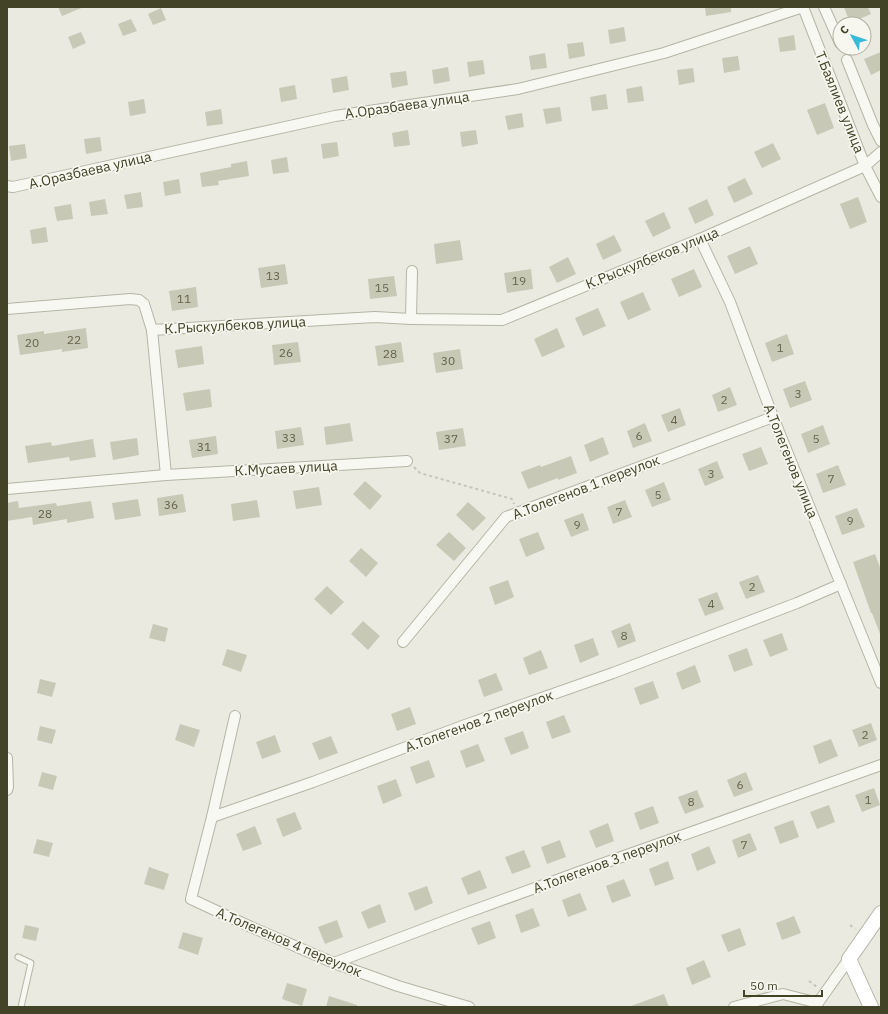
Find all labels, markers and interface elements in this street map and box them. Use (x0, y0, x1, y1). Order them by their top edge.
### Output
north arrow (832, 16, 872, 56)
text: С (837, 22, 852, 37)
street label: Т.Баялиев улица (811, 48, 869, 156)
street label: А.Оразбаева улица (344, 87, 471, 123)
street label: А.Оразбаева улица (27, 147, 154, 193)
street label: К.Рыскулбеков улица (583, 223, 722, 293)
house number: 13 (266, 268, 280, 283)
house number: 19 (512, 273, 526, 288)
house number: 15 (375, 280, 389, 295)
house number: 11 (177, 291, 191, 306)
street label: К.Рыскулбеков улица (164, 312, 307, 338)
house number: 22 (67, 332, 81, 347)
house number: 20 (25, 335, 39, 350)
house number: 1 (776, 340, 784, 355)
house number: 26 (279, 345, 293, 360)
house number: 28 (383, 346, 397, 361)
house number: 30 (441, 353, 455, 368)
house number: 3 (794, 386, 802, 401)
house number: 2 (720, 392, 728, 407)
street label: А.Толегенов улица (760, 401, 822, 521)
house number: 4 (670, 412, 678, 427)
house number: 6 (635, 428, 643, 443)
house number: 33 (282, 430, 296, 445)
house number: 37 (444, 431, 458, 446)
house number: 5 (812, 431, 820, 446)
house number: 31 (197, 439, 211, 454)
street label: А.Толегенов 1 переулок (510, 450, 663, 523)
street label: К.Мусаев улица (234, 456, 339, 480)
house number: 3 (707, 466, 715, 481)
house number: 7 (827, 471, 835, 486)
house number: 5 (654, 487, 662, 502)
house number: 36 (164, 497, 178, 512)
house number: 7 (615, 504, 623, 519)
house number: 28 (38, 506, 52, 521)
house number: 9 (846, 513, 854, 528)
house number: 9 (573, 517, 581, 532)
house number: 2 (748, 579, 756, 594)
house number: 4 (707, 596, 715, 611)
house number: 8 (620, 628, 628, 643)
street label: А.Толегенов 2 переулок (402, 686, 556, 756)
house number: 2 (861, 727, 869, 742)
house number: 6 (736, 777, 744, 792)
house number: 1 (864, 792, 872, 807)
house number: 8 (687, 794, 695, 809)
street label: А.Толегенов 3 переулок (530, 827, 684, 897)
house number: 7 (740, 837, 748, 852)
street label: А.Толегенов 4 переулок (213, 903, 365, 981)
scale bar (744, 972, 822, 998)
text: 50 m (750, 978, 778, 993)

